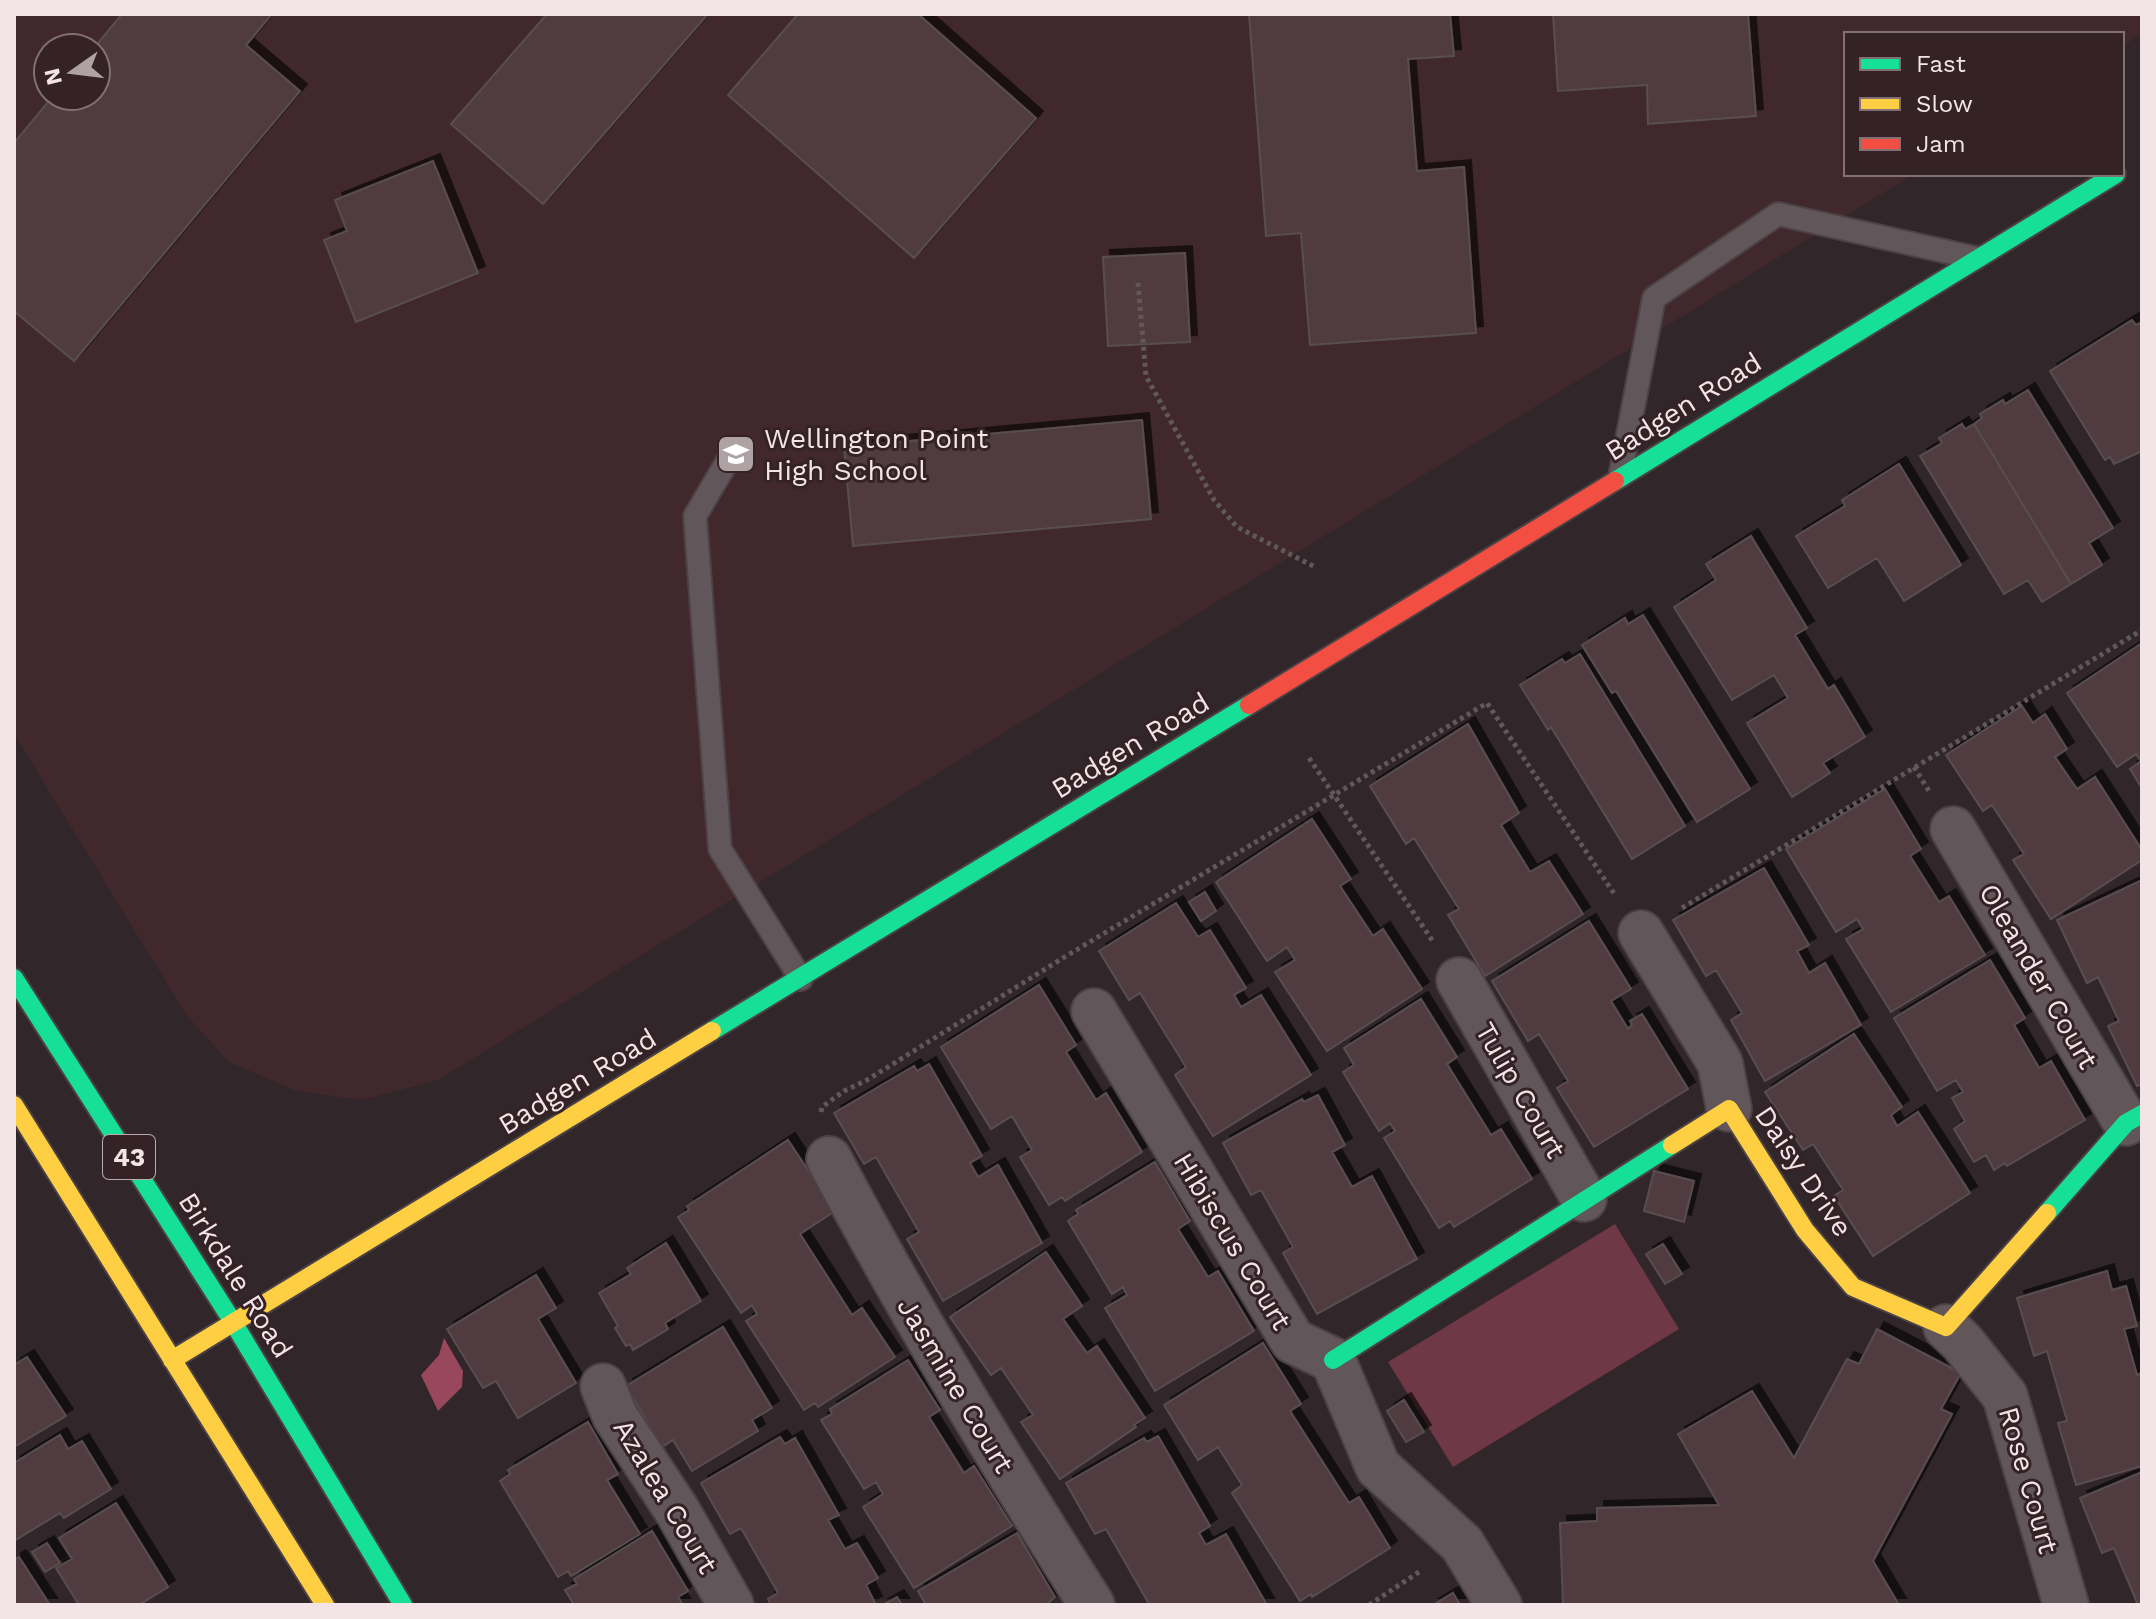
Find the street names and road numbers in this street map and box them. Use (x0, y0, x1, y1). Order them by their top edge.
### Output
street label: Badgen Road (1599, 345, 1767, 468)
street label: Badgen Road (1045, 685, 1215, 805)
street label: Oleander Court (1972, 878, 2105, 1075)
street label: Tulip Court (1469, 1017, 1573, 1164)
street label: Badgen Road (492, 1021, 662, 1141)
street label: Daisy Drive (1748, 1100, 1859, 1243)
road number: 43 (103, 1135, 155, 1179)
street label: Hibiscus Court (1167, 1147, 1299, 1336)
street label: Birkdale Road (172, 1187, 300, 1364)
street label: Jasmine Court (890, 1292, 1021, 1479)
street label: Rose Court (1992, 1403, 2065, 1558)
street label: Azalea Court (607, 1413, 725, 1580)

